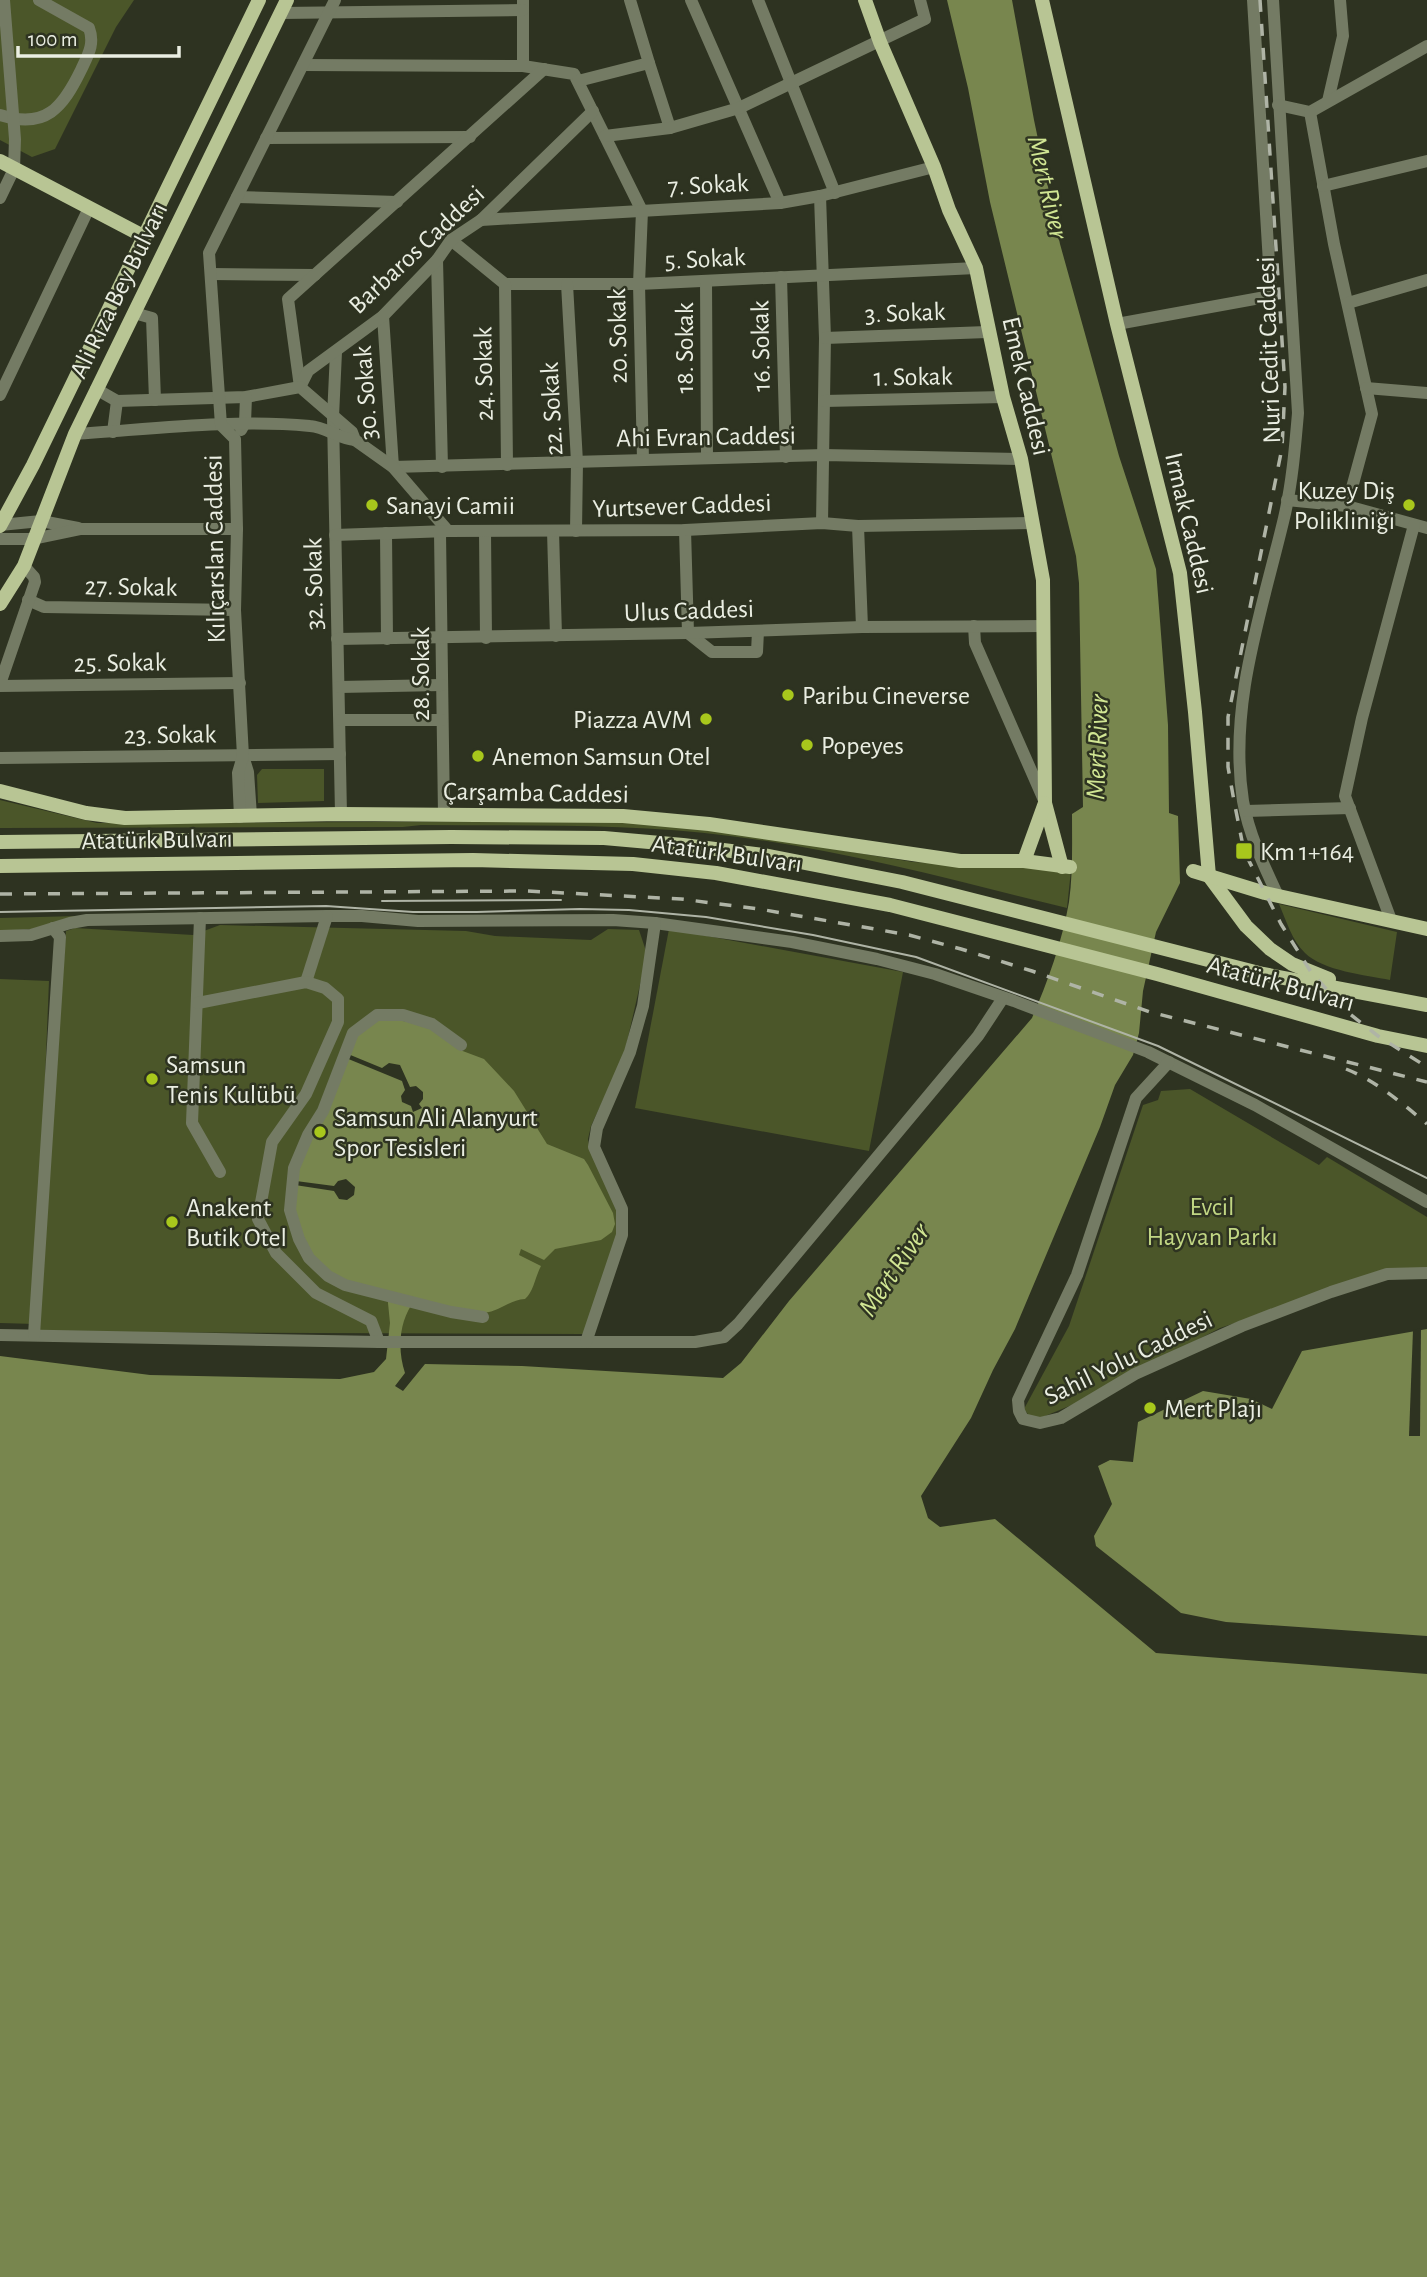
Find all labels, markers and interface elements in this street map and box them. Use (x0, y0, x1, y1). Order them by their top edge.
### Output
scale bar (18, 14, 178, 58)
text: 100 m (28, 29, 78, 50)
water label: Mert River (1022, 133, 1073, 243)
street label: 7. Sokak (667, 170, 749, 200)
street label: Barbaros Caddesi (344, 181, 489, 319)
street label: Ali Rıza Bey Bulvarı (65, 199, 173, 382)
street label: 5. Sokak (664, 244, 746, 274)
street label: Nuri Cedit Caddesi (1253, 256, 1285, 444)
street label: 20. Sokak (604, 288, 632, 384)
street label: 3. Sokak (864, 299, 946, 327)
street label: 16. Sokak (747, 300, 775, 392)
street label: 18. Sokak (672, 302, 698, 394)
street label: Emek Caddesi (997, 314, 1055, 458)
street label: 24. Sokak (470, 326, 498, 421)
street label: 30. Sokak (350, 345, 382, 441)
street label: 22. Sokak (537, 361, 567, 456)
street label: 1. Sokak (873, 363, 953, 391)
street label: Ahi Evran Caddesi (616, 422, 796, 452)
street label: Irmak Caddesi (1160, 450, 1218, 597)
street label: Kılıçarslan Caddesi (200, 454, 230, 644)
place label: Kuzey Diş Polikliniği (1294, 478, 1395, 534)
street label: Yurtsever Caddesi (592, 490, 772, 522)
place label: Sanayi Camii (386, 493, 515, 519)
marker: Sanayi Camii (364, 497, 380, 513)
marker: Kuzey Diş Polikliniği (1401, 497, 1417, 513)
street label: 32. Sokak (300, 537, 328, 630)
street label: 27. Sokak (84, 573, 178, 601)
street label: Ulus Caddesi (624, 596, 755, 626)
street label: 28. Sokak (408, 627, 434, 721)
street label: 25. Sokak (73, 649, 167, 677)
place label: Paribu Cineverse (802, 683, 970, 709)
marker: Paribu Cineverse (780, 687, 796, 703)
water label: Mert River (1082, 693, 1114, 800)
place label: Piazza AVM (573, 707, 692, 733)
marker: Piazza AVM (698, 711, 714, 727)
street label: 23. Sokak (124, 721, 217, 749)
place label: Popeyes (821, 733, 904, 759)
marker: Popeyes (799, 737, 815, 753)
place label: Anemon Samsun Otel (492, 744, 711, 770)
marker: Anemon Samsun Otel (470, 748, 486, 764)
street label: Çarşamba Caddesi (443, 778, 629, 808)
street label: Atatürk Bulvarı (81, 826, 233, 854)
street label: Atatürk Bulvarı (650, 831, 804, 877)
place label: Km 1+164 (1260, 839, 1354, 865)
marker: Km 1+164 (1234, 841, 1254, 861)
street label: Atatürk Bulvarı (1204, 952, 1357, 1016)
place label: Samsun Tenis Kulübü (166, 1052, 296, 1108)
marker: Samsun Tenis Kulübü (144, 1071, 160, 1087)
place label: Samsun Ali Alanyurt Spor Tesisleri (334, 1105, 538, 1161)
marker: Samsun Ali Alanyurt Spor Tesisleri (312, 1124, 328, 1140)
park label: Evcil Hayvan Parkı (1146, 1194, 1278, 1250)
place label: Anakent Butik Otel (186, 1195, 287, 1251)
marker: Anakent Butik Otel (164, 1214, 180, 1230)
water label: Mert River (854, 1218, 936, 1322)
street label: Sahil Yolu Caddesi (1040, 1306, 1217, 1410)
place label: Mert Plajı (1164, 1396, 1262, 1422)
marker: Mert Plajı (1142, 1400, 1158, 1416)

